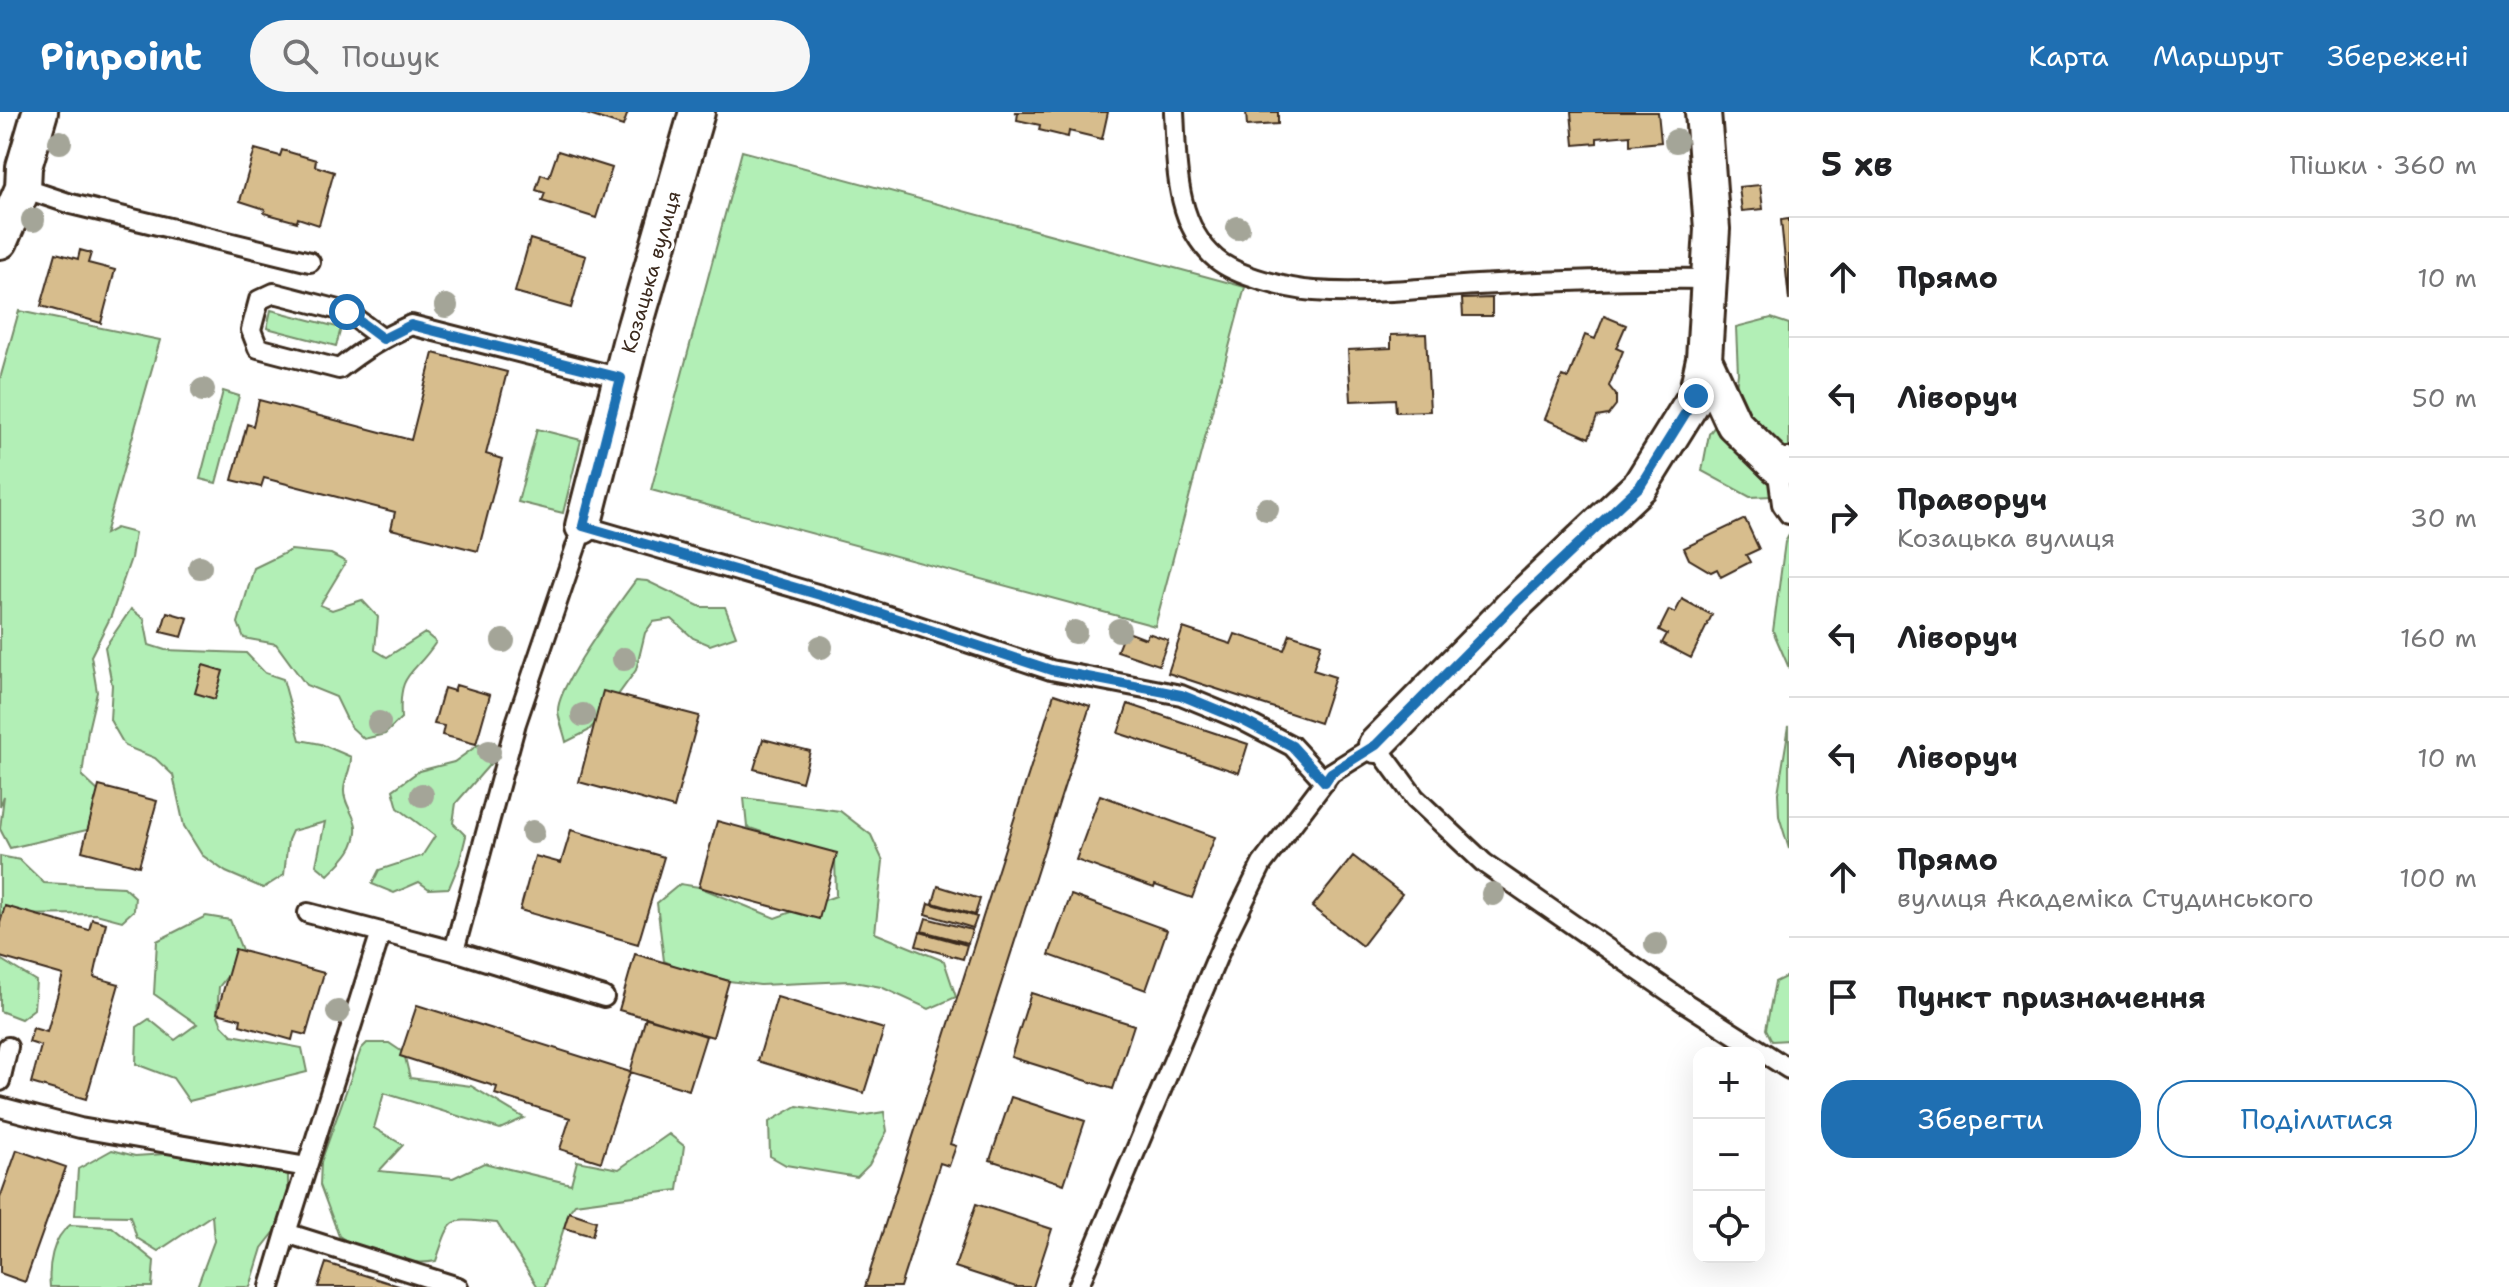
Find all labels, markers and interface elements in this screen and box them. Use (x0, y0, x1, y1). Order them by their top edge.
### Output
search box (250, 20, 810, 92)
text: Pinpoint (40, 31, 202, 82)
icon: search (278, 34, 322, 78)
text: Пошук (342, 36, 439, 77)
text: Карта (2029, 37, 2109, 75)
text: Маршрут (2153, 37, 2283, 75)
text: Збережені (2327, 37, 2469, 75)
text: 5 хв (1821, 141, 1893, 187)
text: Пішки · 360 m (2290, 147, 2477, 182)
street label: Козацька вулиця (615, 188, 687, 356)
icon: ahead (1821, 255, 1865, 299)
text: Прямо (1897, 257, 1998, 298)
text: 10 m (2417, 260, 2477, 295)
route start (329, 294, 365, 330)
icon: left (1821, 375, 1865, 419)
text: Ліворуч (1897, 377, 2018, 418)
route end (1678, 378, 1714, 414)
text: 50 m (2412, 380, 2477, 415)
text: Праворуч (1897, 479, 2047, 520)
icon: right (1821, 495, 1865, 539)
text: 30 m (2410, 500, 2477, 535)
text: Козацька вулиця (1897, 520, 2115, 555)
icon: left (1821, 615, 1865, 659)
text: Ліворуч (1897, 617, 2018, 658)
text: 160 m (2400, 620, 2477, 655)
icon: left (1821, 735, 1865, 779)
text: Ліворуч (1897, 737, 2018, 778)
text: 10 m (2417, 740, 2477, 775)
text: Прямо (1897, 839, 1998, 880)
icon: ahead (1821, 855, 1865, 899)
text: 100 m (2399, 860, 2477, 895)
text: вулиця Академіка Студинського (1897, 880, 2314, 915)
icon: arrive (1821, 975, 1865, 1019)
text: Пункт призначення (1897, 977, 2206, 1018)
map controls (1693, 1047, 1765, 1263)
button: + (1693, 1047, 1765, 1119)
button: Зберегти (1821, 1080, 2141, 1158)
button: Поділитися (2157, 1080, 2477, 1158)
button: − (1693, 1119, 1765, 1191)
button: locate (1693, 1191, 1765, 1263)

